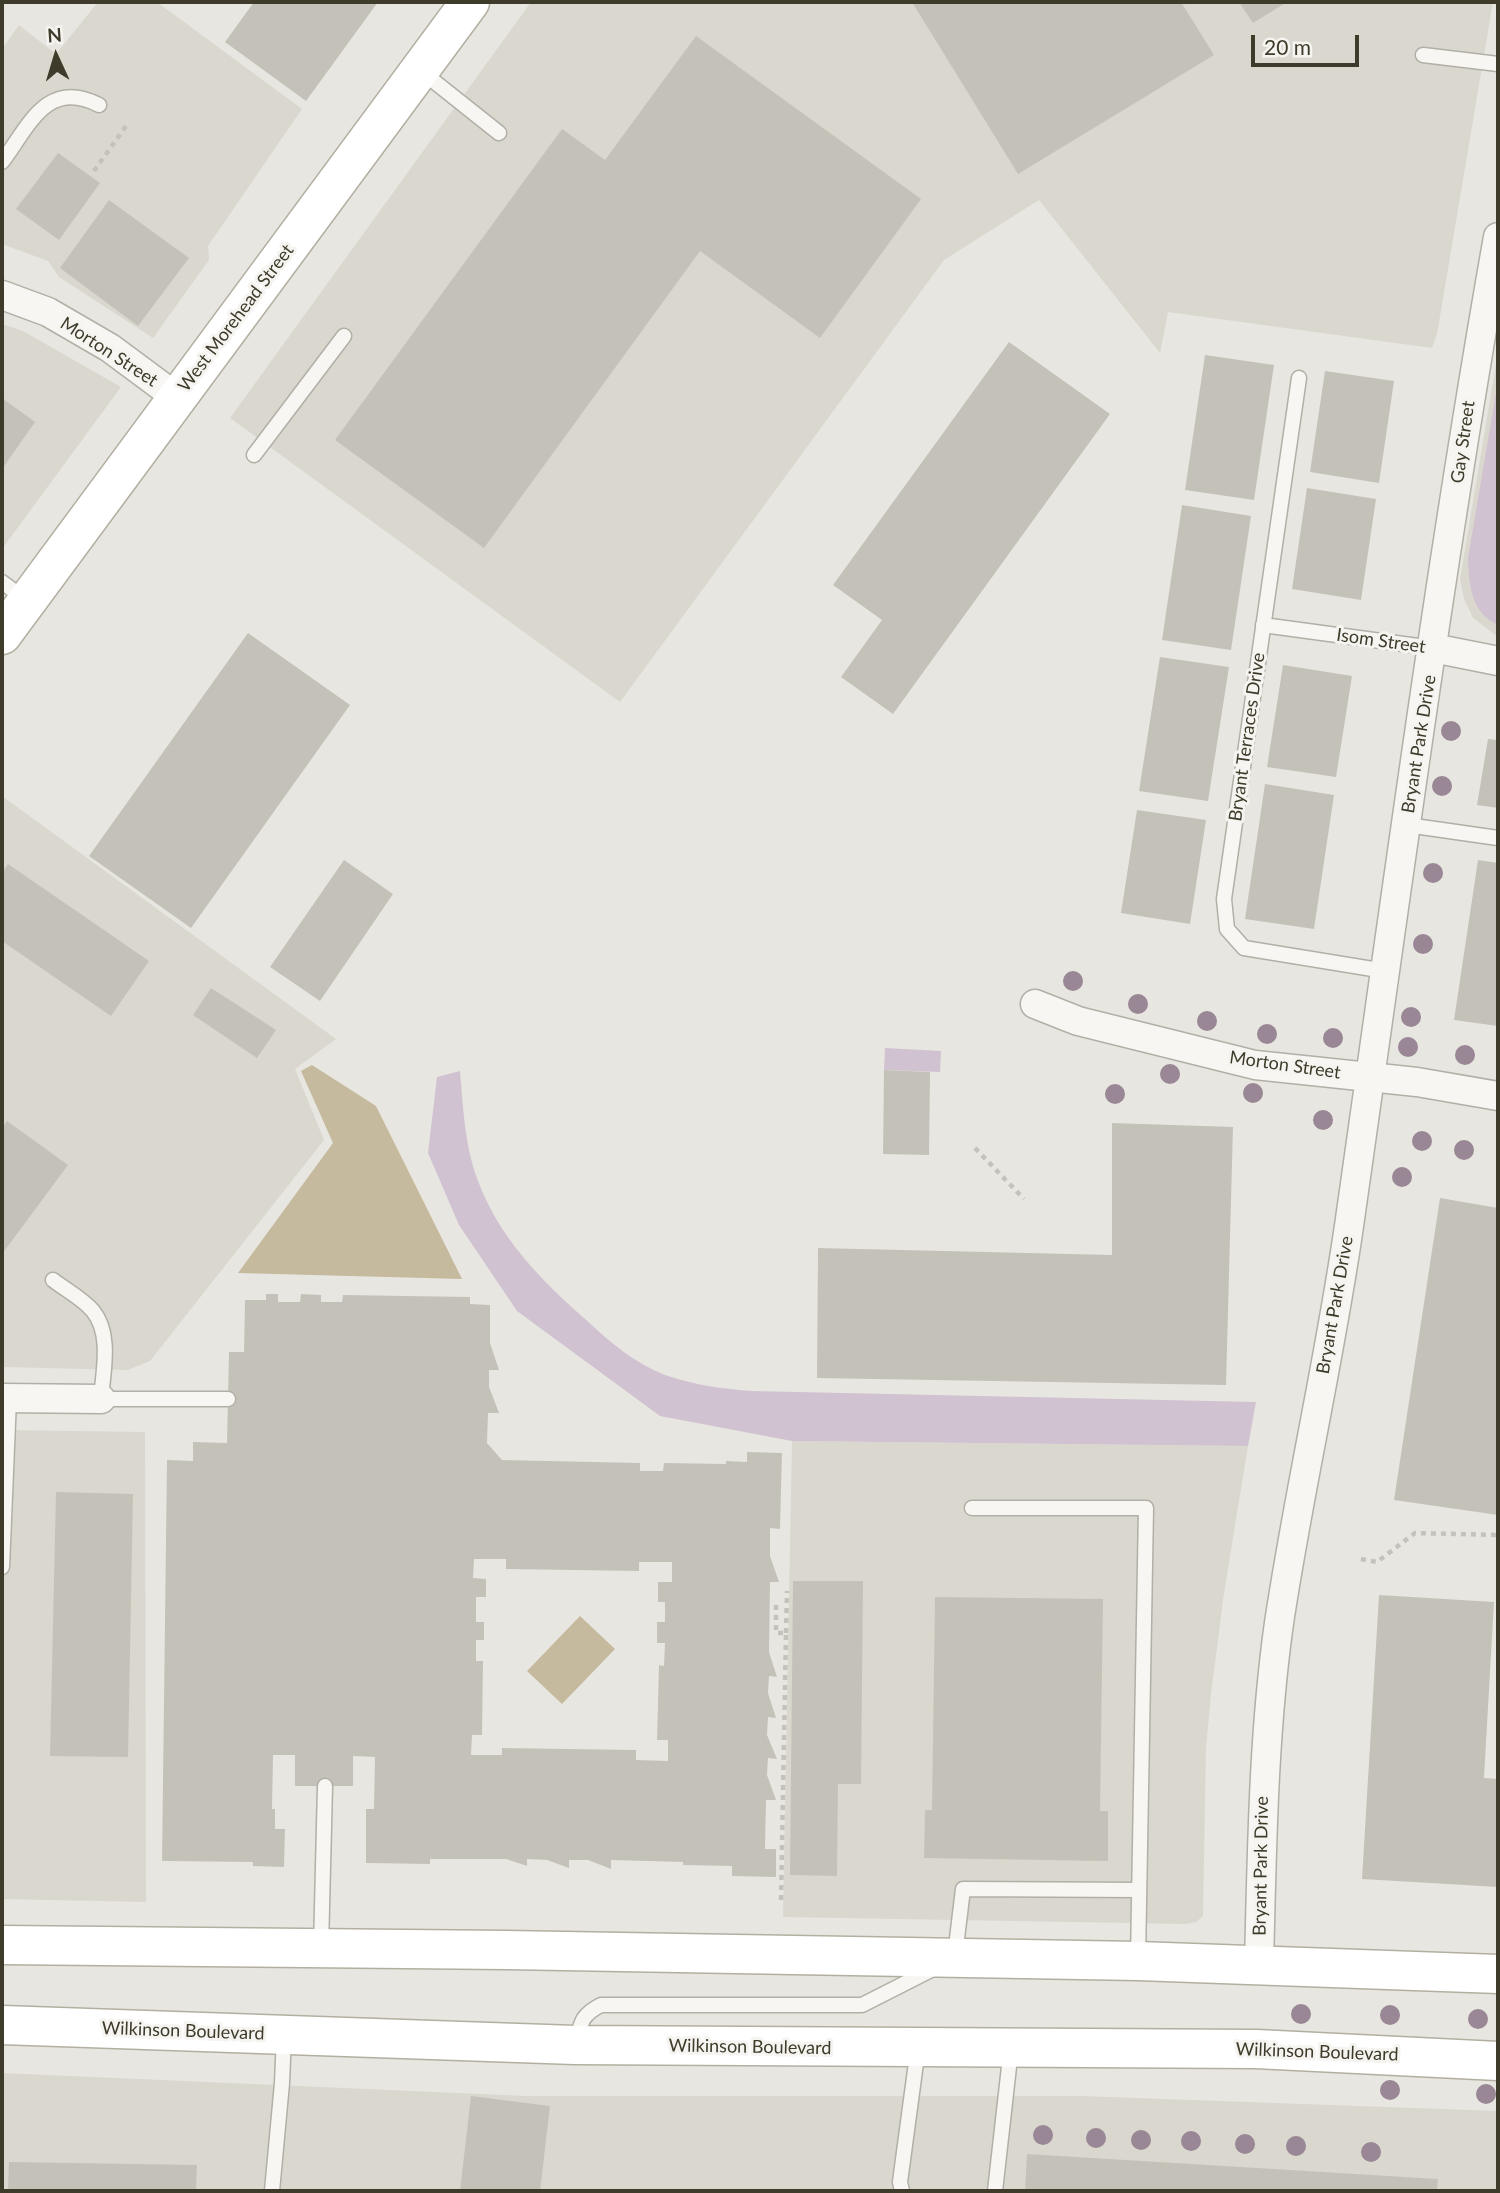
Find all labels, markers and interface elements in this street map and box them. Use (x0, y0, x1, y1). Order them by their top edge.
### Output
north arrow (21, 21, 91, 91)
scale bar (1255, 21, 1364, 65)
text: N (46, 23, 63, 47)
text: 20 m (1264, 34, 1311, 59)
street label: West Morehead Street (174, 240, 298, 396)
street label: Morton Street (56, 312, 162, 392)
street label: Gay Street (1447, 399, 1479, 485)
street label: Isom Street (1335, 624, 1427, 658)
street label: Bryant Terraces Drive (1224, 651, 1270, 823)
street label: Bryant Park Drive (1397, 673, 1441, 815)
street label: Morton Street (1228, 1047, 1342, 1083)
street label: Bryant Park Drive (1312, 1234, 1358, 1376)
street label: Bryant Park Drive (1249, 1796, 1273, 1936)
street label: Wilkinson Boulevard (101, 2017, 265, 2045)
street label: Wilkinson Boulevard (668, 2035, 832, 2059)
street label: Wilkinson Boulevard (1235, 2038, 1399, 2066)

